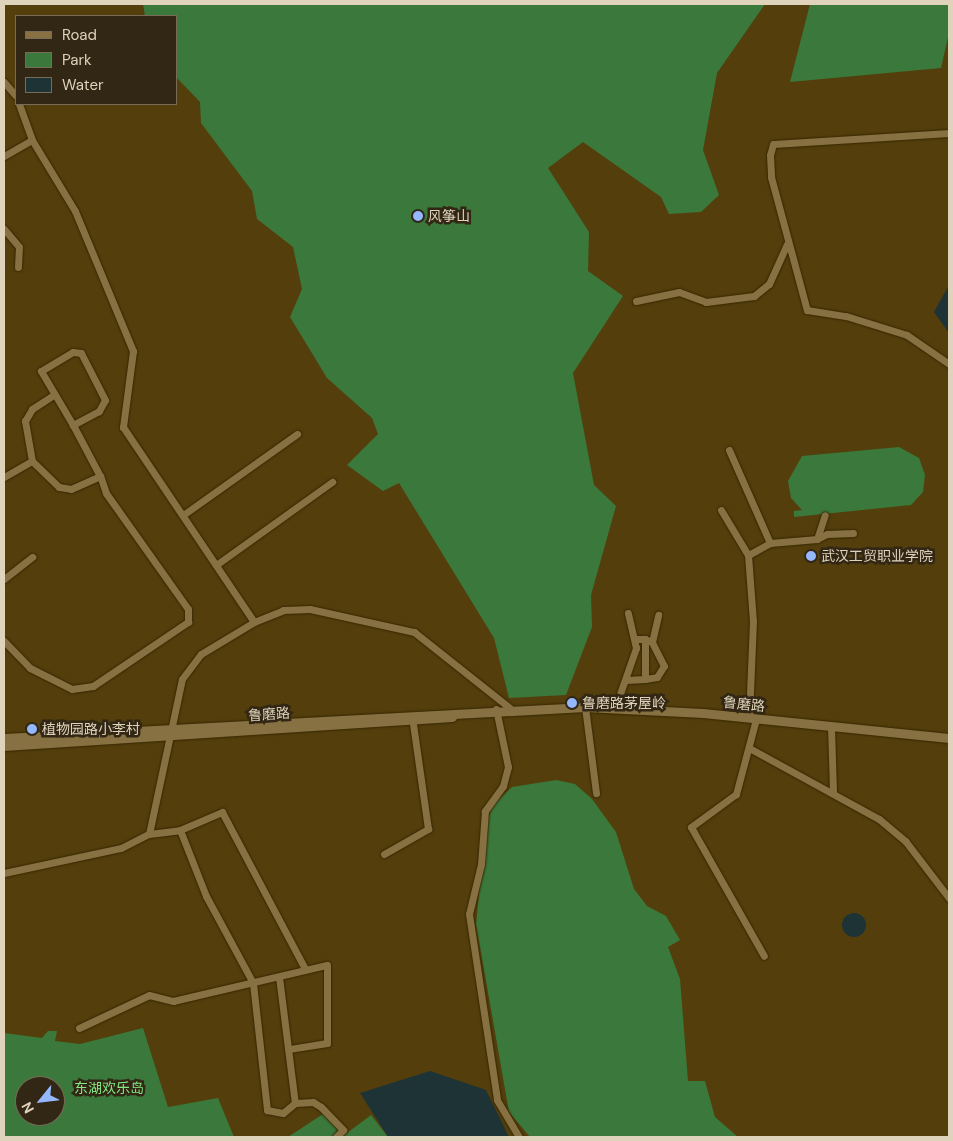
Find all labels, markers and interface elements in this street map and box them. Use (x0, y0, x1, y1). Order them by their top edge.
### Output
legend (15, 15, 178, 105)
text: Road (62, 25, 97, 45)
text: Park (62, 50, 92, 70)
text: Water (62, 75, 103, 95)
place label: 风筝山 (428, 208, 470, 224)
marker: 风筝山 (412, 210, 424, 222)
place label: 武汉工贸职业学院 (821, 548, 933, 564)
marker: 武汉工贸职业学院 (805, 550, 817, 562)
street label: 鲁磨路 (722, 693, 766, 715)
place label: 鲁磨路茅屋岭 (582, 695, 666, 711)
marker: 鲁磨路茅屋岭 (566, 697, 578, 709)
street label: 鲁磨路 (247, 704, 291, 724)
place label: 植物园路小李村 (42, 721, 140, 737)
marker: 植物园路小李村 (26, 723, 38, 735)
north arrow (15, 1076, 65, 1126)
park label: 东湖欢乐岛 (74, 1080, 144, 1096)
text: N (17, 1099, 38, 1117)

